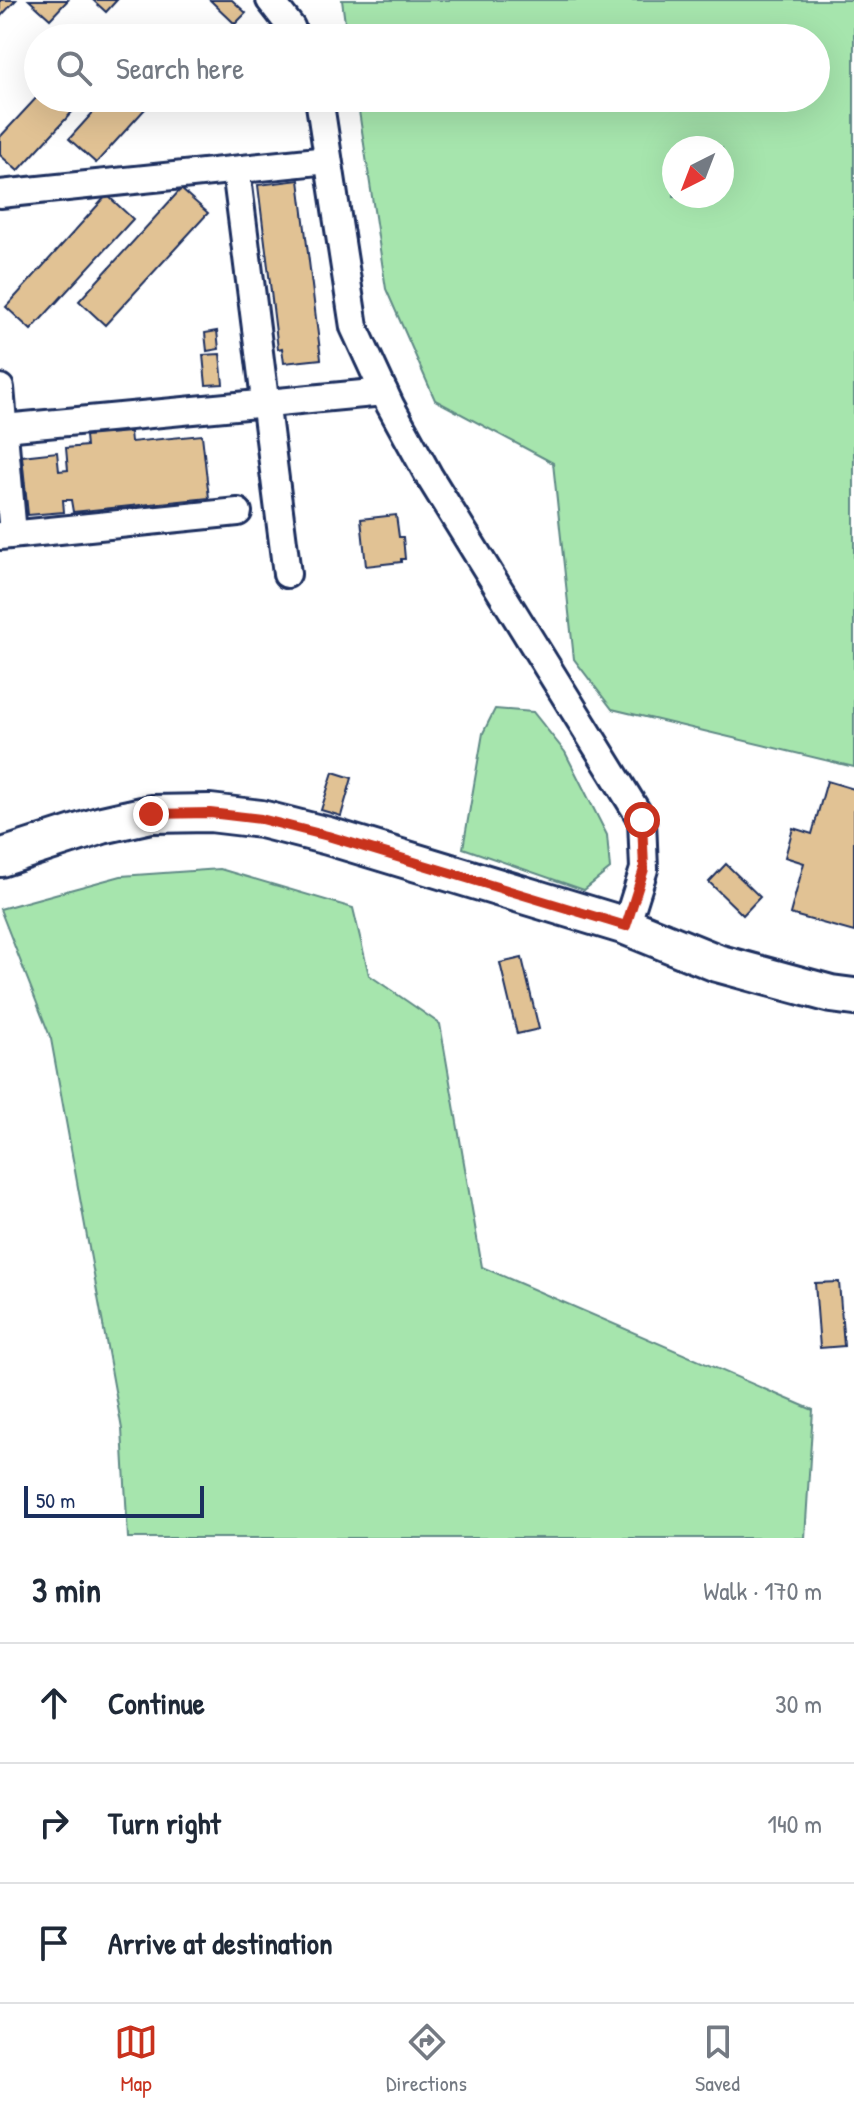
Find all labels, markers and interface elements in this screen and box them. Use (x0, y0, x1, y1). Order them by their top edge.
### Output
search box (24, 24, 830, 112)
icon: search (52, 46, 96, 90)
text: Search here (116, 48, 244, 88)
north arrow (662, 136, 734, 208)
route end (133, 796, 169, 832)
route start (624, 802, 660, 838)
scale bar (24, 1482, 204, 1518)
text: 50 m (36, 1485, 75, 1515)
text: 3 min (32, 1567, 101, 1613)
text: Walk · 170 m (703, 1573, 822, 1608)
icon: ahead (32, 1681, 76, 1725)
text: Continue (108, 1683, 205, 1723)
text: 30 m (775, 1686, 822, 1721)
icon: right (32, 1801, 76, 1845)
text: Turn right (108, 1803, 221, 1843)
text: 140 m (768, 1806, 822, 1841)
icon: arrive (32, 1921, 76, 1965)
text: Arrive at destination (108, 1923, 333, 1963)
tab: Map (114, 2020, 158, 2098)
tab: Directions (386, 2020, 467, 2098)
tab: Saved (695, 2020, 740, 2098)

